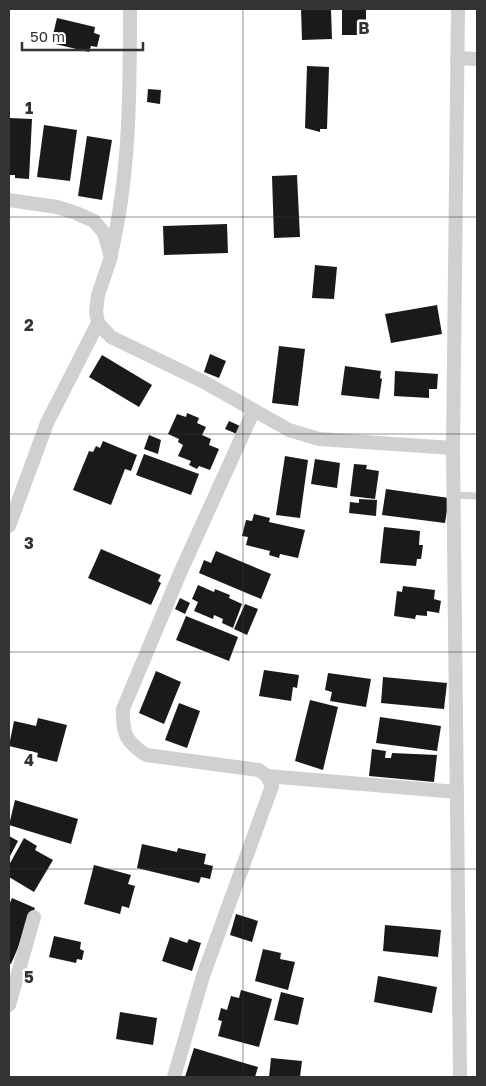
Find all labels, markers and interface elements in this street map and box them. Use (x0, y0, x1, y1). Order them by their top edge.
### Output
text: B (358, 18, 370, 38)
scale bar (22, 20, 144, 52)
text: 50 m (30, 27, 65, 45)
text: 1 (25, 98, 33, 118)
text: 2 (24, 315, 34, 335)
text: 3 (24, 533, 34, 553)
text: 4 (24, 750, 34, 770)
text: 5 (24, 967, 34, 987)

